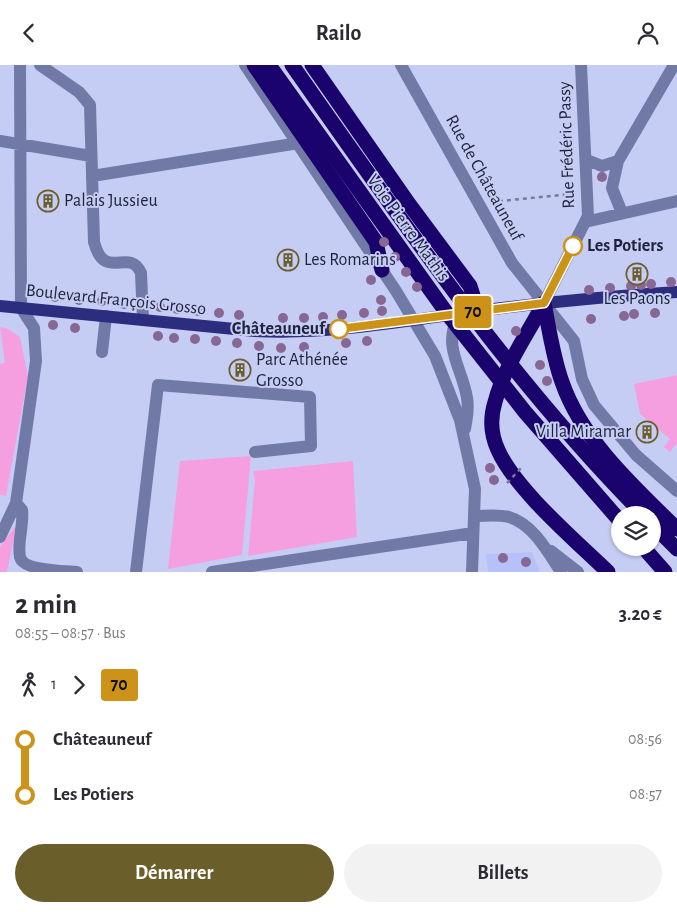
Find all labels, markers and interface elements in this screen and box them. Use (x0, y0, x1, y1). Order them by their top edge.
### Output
icon: back (15, 19, 43, 47)
icon: person (634, 19, 662, 47)
text: Railo (316, 22, 361, 44)
street label: Rue Frédéric Passy (556, 81, 578, 209)
street label: Rue de Châteauneuf (442, 112, 527, 245)
street label: Voie Pierre Mathis (363, 171, 453, 285)
building icon: Palais Jussieu (36, 189, 60, 213)
place label: Palais Jussieu (64, 192, 158, 210)
marker: Les Potiers (563, 236, 583, 256)
place label: Les Potiers (587, 237, 664, 255)
building icon: Les Romarins (276, 248, 300, 272)
place label: Les Romarins (304, 251, 396, 269)
building icon: Les Paons (625, 262, 649, 286)
street label: Boulevard François Grosso (25, 282, 207, 318)
place label: Les Paons (604, 290, 670, 308)
line badge: 70 (450, 296, 496, 328)
text: 70 (464, 303, 482, 321)
marker: Châteauneuf (329, 319, 349, 339)
place label: Châteauneuf (232, 320, 327, 338)
place label: Parc Athénée Grosso (256, 351, 348, 390)
building icon: Parc Athénée Grosso (228, 358, 252, 382)
building icon: Villa Miramar (635, 420, 659, 444)
place label: Villa Miramar (536, 423, 631, 441)
map controls (611, 506, 661, 556)
button: layers (611, 506, 661, 556)
text: 2 min (15, 591, 77, 619)
text: 3.20 € (619, 605, 662, 624)
text: 08:55 – 08:57 · Bus (15, 625, 126, 641)
icon: walk (15, 671, 43, 699)
icon: forward (65, 671, 93, 699)
text: 1 (51, 676, 57, 692)
text: 70 (111, 676, 128, 694)
text: Châteauneuf (53, 730, 151, 749)
text: 08:56 (628, 731, 662, 747)
text: Les Potiers (53, 785, 134, 804)
text: 08:57 (629, 786, 662, 802)
button: Démarrer (15, 844, 334, 902)
button: Billets (344, 844, 662, 902)

